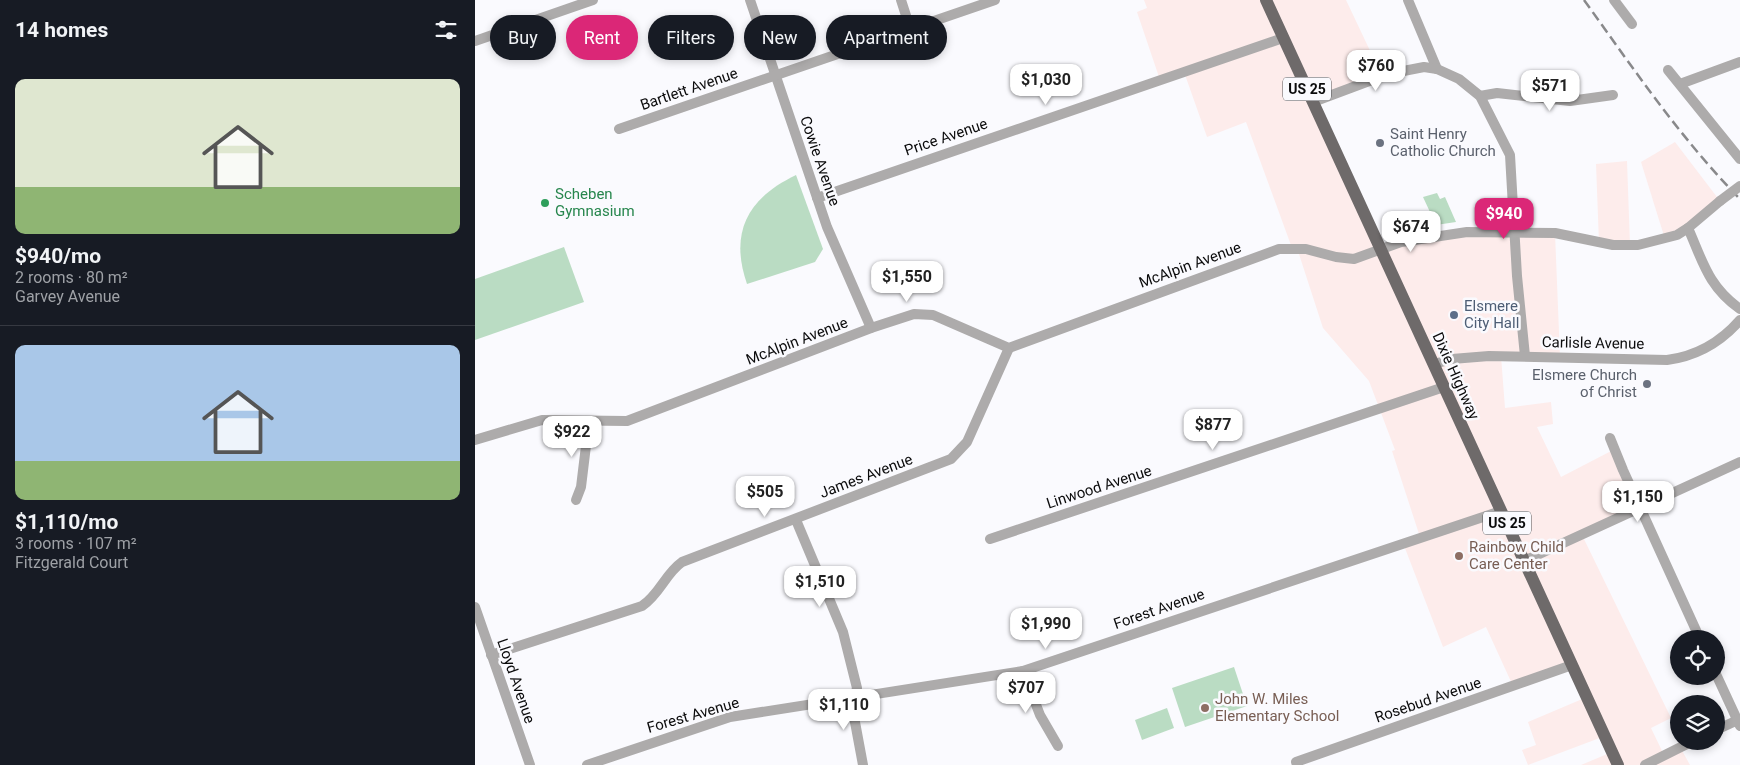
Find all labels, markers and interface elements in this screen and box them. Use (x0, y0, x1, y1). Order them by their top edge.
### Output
chip: Buy (490, 15, 556, 60)
chip: Rent (566, 15, 638, 60)
chip: Filters (648, 15, 734, 60)
chip: New (744, 15, 816, 60)
chip: Apartment (826, 15, 947, 60)
icon: filters (432, 16, 460, 44)
text: 14 homes (15, 18, 108, 42)
pin: $760 (1346, 49, 1406, 92)
text: $760 (1358, 56, 1394, 75)
street label: Bartlett Avenue (638, 64, 740, 114)
pin: $1,030 (1005, 64, 1087, 106)
text: $1,030 (1021, 70, 1071, 89)
pin: $571 (1520, 70, 1580, 112)
text: $571 (1532, 76, 1568, 95)
road number: US 25 (1283, 78, 1331, 100)
icon: home (193, 112, 283, 202)
street label: Cowie Avenue (796, 114, 844, 208)
street label: Price Avenue (902, 114, 990, 160)
place label: Saint Henry Catholic Church (1390, 125, 1496, 160)
marker: Saint Henry Catholic Church (1374, 137, 1386, 149)
place label: Scheben Gymnasium (555, 185, 635, 220)
marker: Scheben Gymnasium (539, 197, 551, 209)
pin: $940 (1474, 198, 1534, 240)
text: $940 (1486, 204, 1522, 223)
pin: $674 (1381, 210, 1441, 253)
text: $674 (1393, 217, 1429, 236)
street label: McAlpin Avenue (1136, 238, 1244, 292)
text: $940/mo (15, 244, 101, 268)
pin: $1,550 (866, 260, 948, 303)
text: $1,550 (882, 267, 932, 286)
text: 2 rooms · 80 m² (15, 268, 128, 287)
text: Garvey Avenue (15, 287, 120, 306)
place label: Elsmere City Hall (1464, 297, 1519, 332)
marker: Elsmere City Hall (1448, 309, 1460, 321)
street label: McAlpin Avenue (744, 313, 850, 369)
street label: Dixie Highway (1429, 330, 1483, 422)
street label: Carlisle Avenue (1542, 333, 1644, 353)
place label: Elsmere Church of Christ (1532, 366, 1637, 401)
icon: home (193, 377, 283, 467)
marker: Elsmere Church of Christ (1641, 378, 1653, 390)
pin: $877 (1183, 408, 1243, 451)
text: $877 (1195, 415, 1231, 434)
pin: $922 (542, 416, 602, 458)
text: $922 (554, 422, 590, 441)
street label: James Avenue (817, 450, 915, 502)
street label: Linwood Avenue (1044, 461, 1154, 512)
pin: $505 (735, 476, 795, 518)
pin: $1,150 (1597, 480, 1679, 523)
text: $505 (747, 482, 783, 501)
text: $1,150 (1613, 487, 1663, 506)
text: $1,110/mo (15, 510, 118, 534)
road number: US 25 (1483, 512, 1531, 534)
text: 3 rooms · 107 m² (15, 534, 137, 553)
place label: Rainbow Child Care Center (1469, 538, 1564, 573)
marker: Rainbow Child Care Center (1453, 550, 1465, 562)
text: Fitzgerald Court (15, 553, 128, 572)
pin: $1,510 (779, 566, 861, 608)
text: $1,510 (795, 572, 845, 591)
street label: Forest Avenue (1111, 585, 1207, 633)
pin: $1,990 (1005, 608, 1087, 650)
text: $1,990 (1021, 614, 1071, 633)
map controls (1670, 630, 1725, 750)
button: locate (1670, 630, 1725, 685)
street label: Lloyd Avenue (493, 636, 539, 726)
pin: $707 (996, 672, 1056, 714)
street label: Rosebud Avenue (1372, 673, 1484, 727)
text: $707 (1008, 678, 1044, 697)
pin: $1,110 (803, 688, 885, 731)
place label: John W. Miles Elementary School (1215, 690, 1339, 725)
street label: Forest Avenue (645, 693, 741, 737)
text: $1,110 (819, 695, 869, 714)
button: layers (1670, 695, 1725, 750)
marker: John W. Miles Elementary School (1199, 702, 1211, 714)

